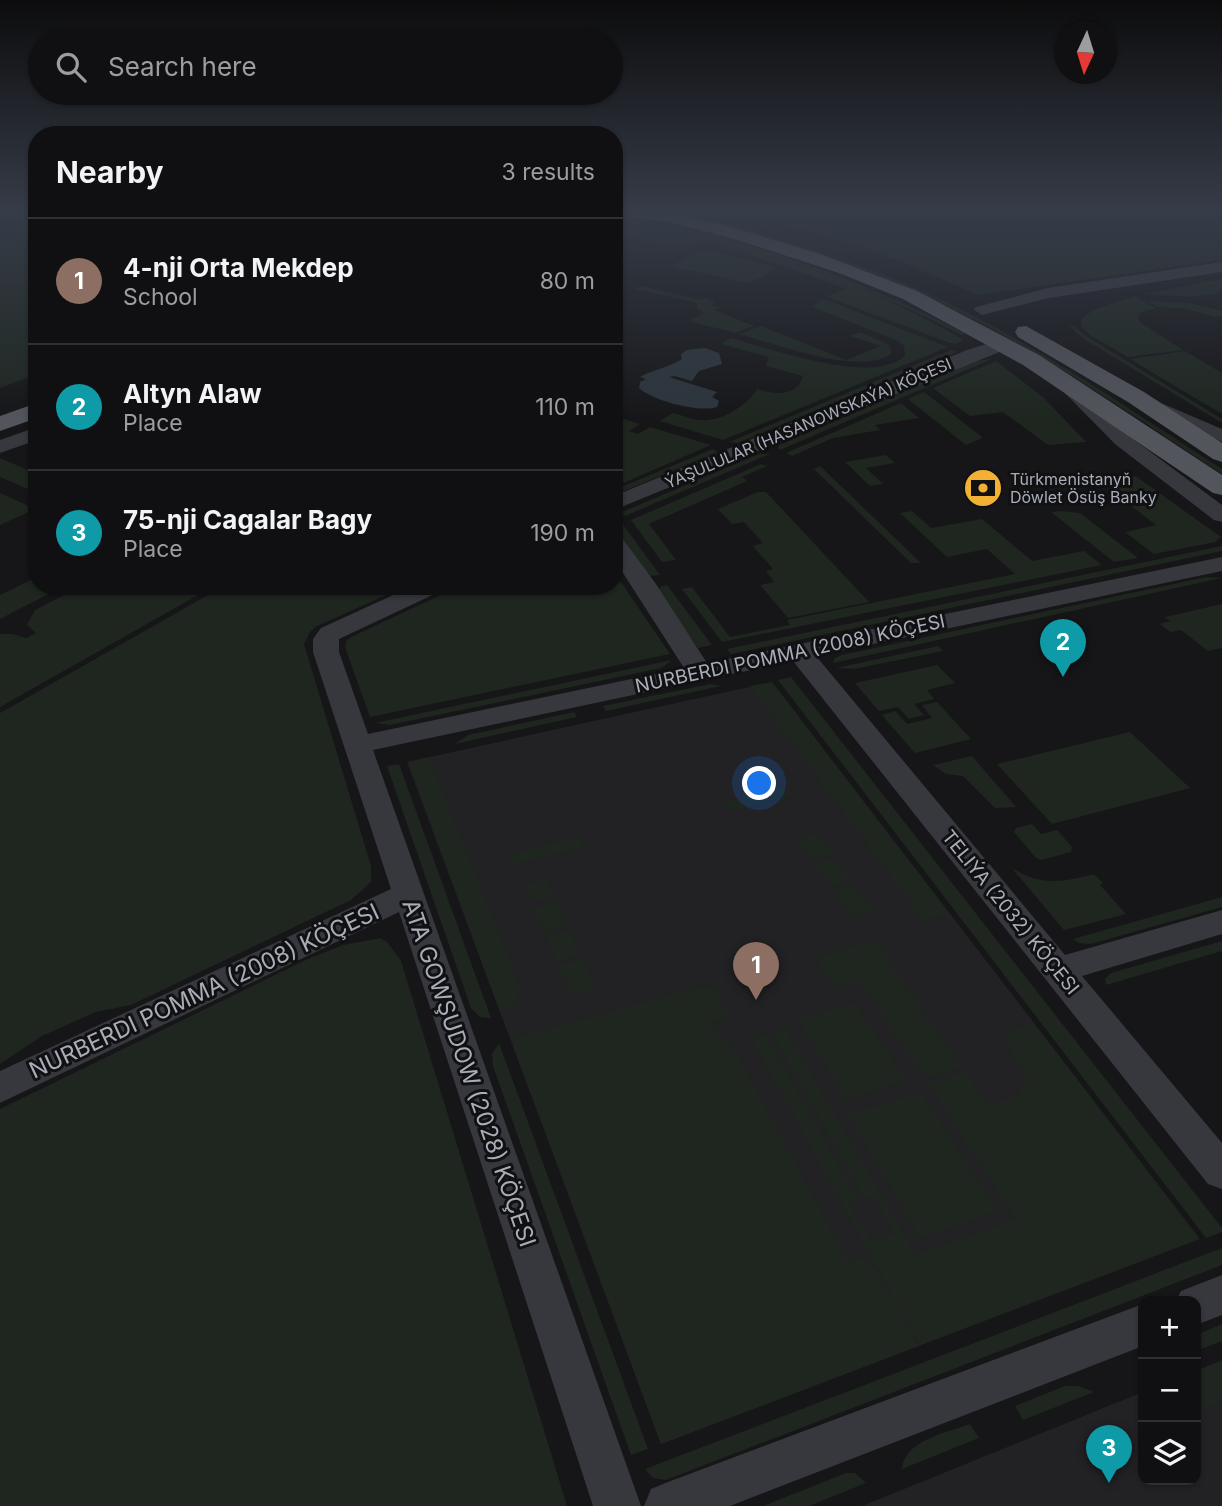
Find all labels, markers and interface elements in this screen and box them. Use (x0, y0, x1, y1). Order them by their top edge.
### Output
north arrow (1054, 21, 1117, 84)
search box (28, 28, 623, 105)
icon: search (52, 48, 90, 86)
text: Search here (108, 51, 257, 82)
text: Nearby (56, 154, 164, 190)
text: 3 results (502, 158, 595, 186)
text: 4-nji Orta Mekdep (123, 252, 354, 283)
text: 1 (74, 267, 84, 295)
text: 80 m (540, 267, 595, 295)
text: School (123, 283, 198, 311)
street label: ÝAŞULULAR (HASANOWSKAÝA) KÖÇESI (662, 353, 954, 493)
text: Altyn Alaw (123, 378, 262, 409)
text: 2 (72, 393, 86, 421)
text: 110 m (535, 393, 595, 421)
text: Place (123, 409, 183, 437)
bank icon: Türkmenistanyň Döwlet Ösüş Banky (962, 467, 1004, 509)
place label: Türkmenistanyň Döwlet Ösüş Banky (1010, 469, 1157, 507)
text: 75-nji Cagalar Bagy (123, 504, 372, 535)
text: 3 (72, 519, 86, 547)
text: 190 m (530, 519, 595, 547)
text: Place (123, 535, 183, 563)
street label: NURBERDI POMMA (2008) KÖÇESI (633, 609, 947, 698)
pin: 2 (1040, 619, 1086, 677)
your location (742, 766, 776, 800)
street label: TELIÝA (2032) KÖÇESI (937, 825, 1085, 999)
street label: ATA GOWŞUDOW (2028) KÖÇESI (396, 896, 542, 1250)
street label: NURBERDI POMMA (2008) KÖÇESI (25, 897, 383, 1085)
pin: 1 (733, 942, 779, 1000)
map controls (1138, 1296, 1201, 1485)
button: + (1138, 1296, 1201, 1359)
button: − (1138, 1359, 1201, 1422)
button: layers (1138, 1422, 1201, 1485)
pin: 3 (1086, 1425, 1132, 1483)

